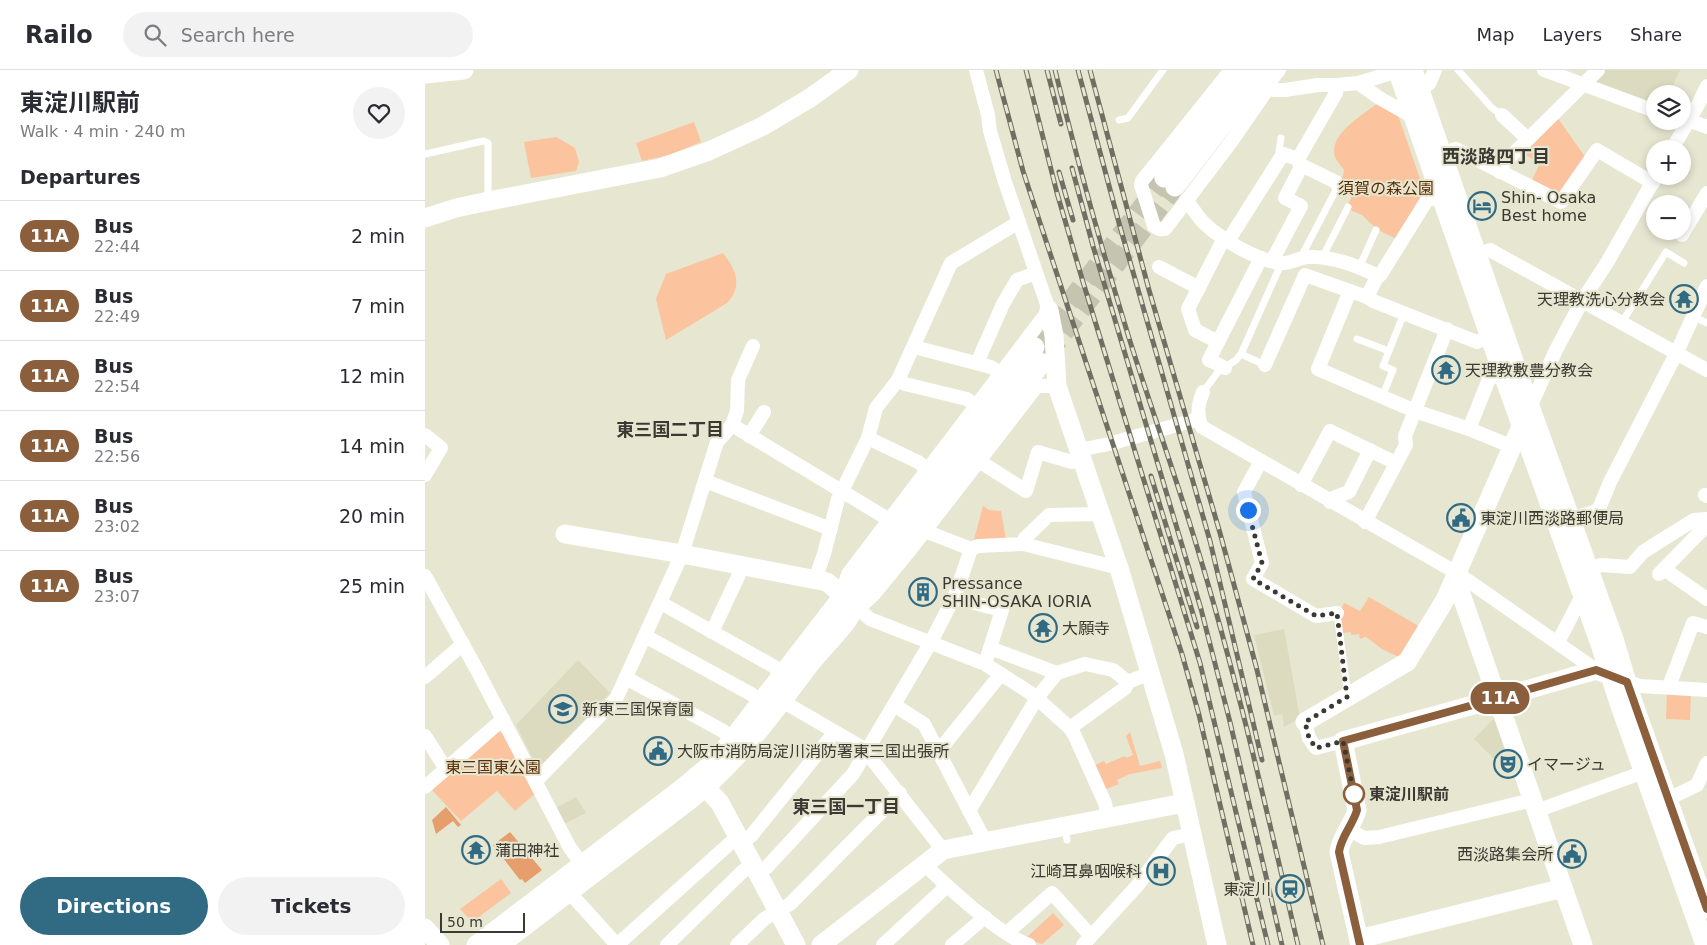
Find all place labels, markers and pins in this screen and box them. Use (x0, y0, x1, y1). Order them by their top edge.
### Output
place label: Shin- Osaka Best home (1501, 188, 1596, 225)
hotel icon: Shin- Osaka Best home (1467, 191, 1497, 221)
temple icon: 天理教洗心分教会 (1669, 284, 1699, 314)
place label: 天理教洗心分教会 (1537, 290, 1665, 309)
temple icon: 天理教敷豊分教会 (1431, 355, 1461, 385)
place label: 天理教敷豊分教会 (1465, 361, 1593, 380)
public building icon: 東淀川西淡路郵便局 (1446, 503, 1476, 533)
place label: 東淀川西淡路郵便局 (1480, 509, 1624, 528)
place label: Pressance SHIN-OSAKA IORIA (942, 574, 1091, 611)
building icon: Pressance SHIN-OSAKA IORIA (908, 577, 938, 607)
temple icon: 大願寺 (1028, 613, 1058, 643)
place label: 大願寺 (1062, 619, 1110, 638)
school or university icon: 新東三国保育園 (548, 694, 578, 724)
place label: 新東三国保育園 (582, 700, 694, 719)
public building icon: 大阪市消防局淀川消防署東三国出張所 (643, 736, 673, 766)
place label: 大阪市消防局淀川消防署東三国出張所 (677, 742, 949, 761)
theatre icon: イマージュ (1493, 749, 1523, 779)
place label: イマージュ (1527, 755, 1606, 774)
marker: 東淀川駅前 (1343, 783, 1365, 805)
place label: 東淀川駅前 (1369, 785, 1449, 804)
temple icon: 蒲田神社 (461, 835, 491, 865)
public building icon: 西淡路集会所 (1557, 839, 1587, 869)
place label: 蒲田神社 (495, 841, 559, 860)
place label: 西淡路集会所 (1457, 845, 1553, 864)
hospital icon: 江崎耳鼻咽喉科 (1146, 856, 1176, 886)
place label: 江崎耳鼻咽喉科 (1030, 862, 1142, 881)
station icon: 東淀川 (1275, 874, 1305, 904)
place label: 東淀川 (1223, 880, 1271, 899)

